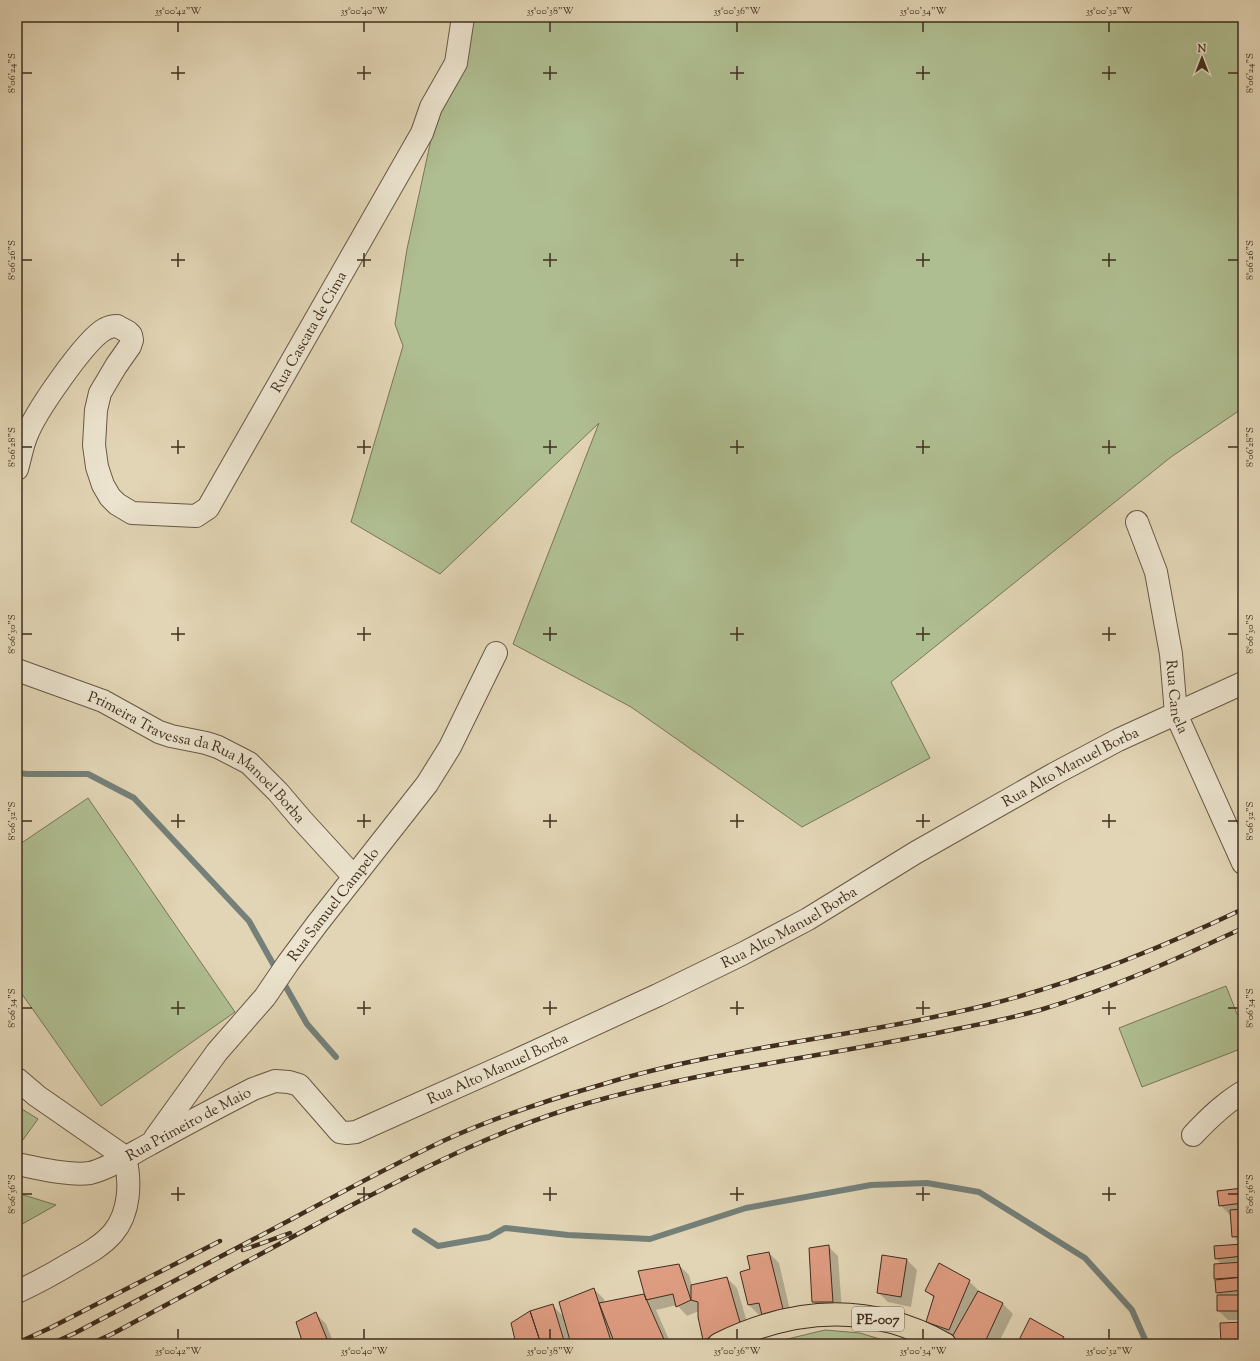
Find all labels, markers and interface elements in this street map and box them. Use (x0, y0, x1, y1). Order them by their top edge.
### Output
text: 35°00'42"W (155, 4, 201, 19)
text: 35°00'40"W (340, 4, 388, 19)
text: 35°00'38"W (526, 4, 574, 19)
text: 35°00'36"W (713, 4, 761, 19)
text: 35°00'34"W (899, 4, 947, 19)
text: 35°00'32"W (1086, 4, 1132, 19)
north arrow (1182, 38, 1222, 78)
text: N (1197, 41, 1207, 57)
text: 8°06'24"S (5, 53, 20, 93)
text: 8°06'24"S (1243, 53, 1258, 93)
text: 8°06'26"S (5, 240, 20, 280)
text: 8°06'26"S (1243, 240, 1258, 280)
street label: Rua Cascata de Cima (267, 268, 353, 397)
text: 8°06'28"S (5, 427, 20, 467)
text: 8°06'28"S (1243, 427, 1258, 467)
text: 8°06'30"S (5, 614, 20, 654)
text: 8°06'30"S (1243, 614, 1258, 654)
street label: Rua Canela (1160, 659, 1193, 737)
street label: Primeira Travessa da Rua Manoel Borba (85, 687, 309, 828)
street label: Rua Alto Manuel Borba (999, 723, 1143, 813)
text: 8°06'32"S (5, 801, 20, 841)
text: 8°06'32"S (1243, 801, 1258, 841)
street label: Rua Samuel Campelo (283, 844, 385, 967)
street label: Rua Alto Manuel Borba (718, 882, 862, 975)
text: 8°06'34"S (5, 988, 20, 1028)
text: 8°06'34"S (1243, 988, 1258, 1028)
street label: Rua Alto Manuel Borba (424, 1029, 572, 1111)
street label: Rua Primeiro de Maio (123, 1083, 255, 1167)
text: 8°06'36"S (5, 1174, 20, 1214)
text: 8°06'36"S (1243, 1174, 1258, 1214)
road number: PE-007 (852, 1307, 904, 1331)
text: 35°00'42"W (155, 1344, 201, 1359)
text: 35°00'40"W (340, 1344, 388, 1359)
text: 35°00'38"W (526, 1344, 574, 1359)
text: 35°00'36"W (713, 1344, 761, 1359)
text: 35°00'34"W (899, 1344, 947, 1359)
text: 35°00'32"W (1086, 1344, 1132, 1359)

